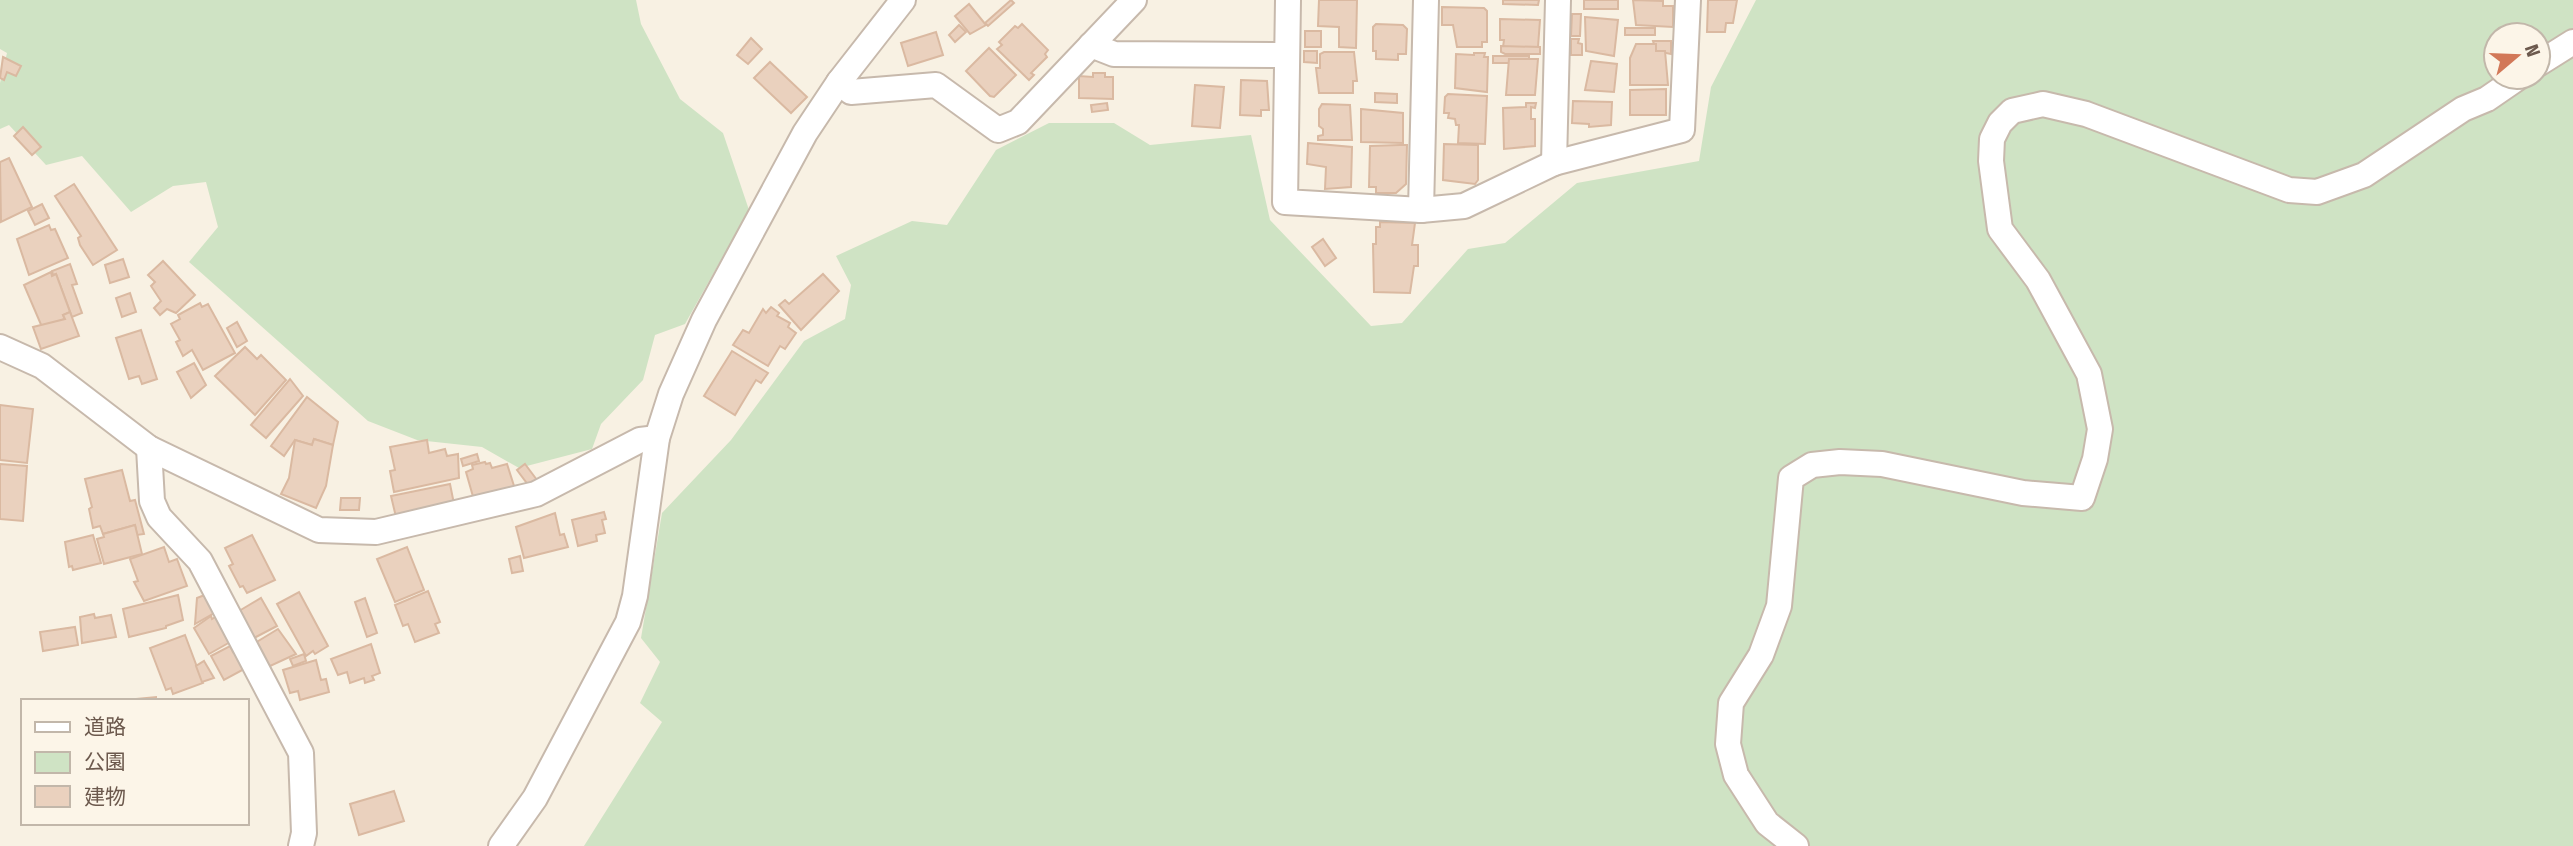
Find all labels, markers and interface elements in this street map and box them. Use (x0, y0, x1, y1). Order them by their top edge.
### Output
north arrow (2482, 21, 2552, 91)
text: N (2520, 41, 2545, 60)
legend (21, 699, 248, 825)
text: 道路 (84, 714, 126, 740)
text: 公園 (84, 749, 126, 775)
text: 建物 (84, 784, 126, 810)

